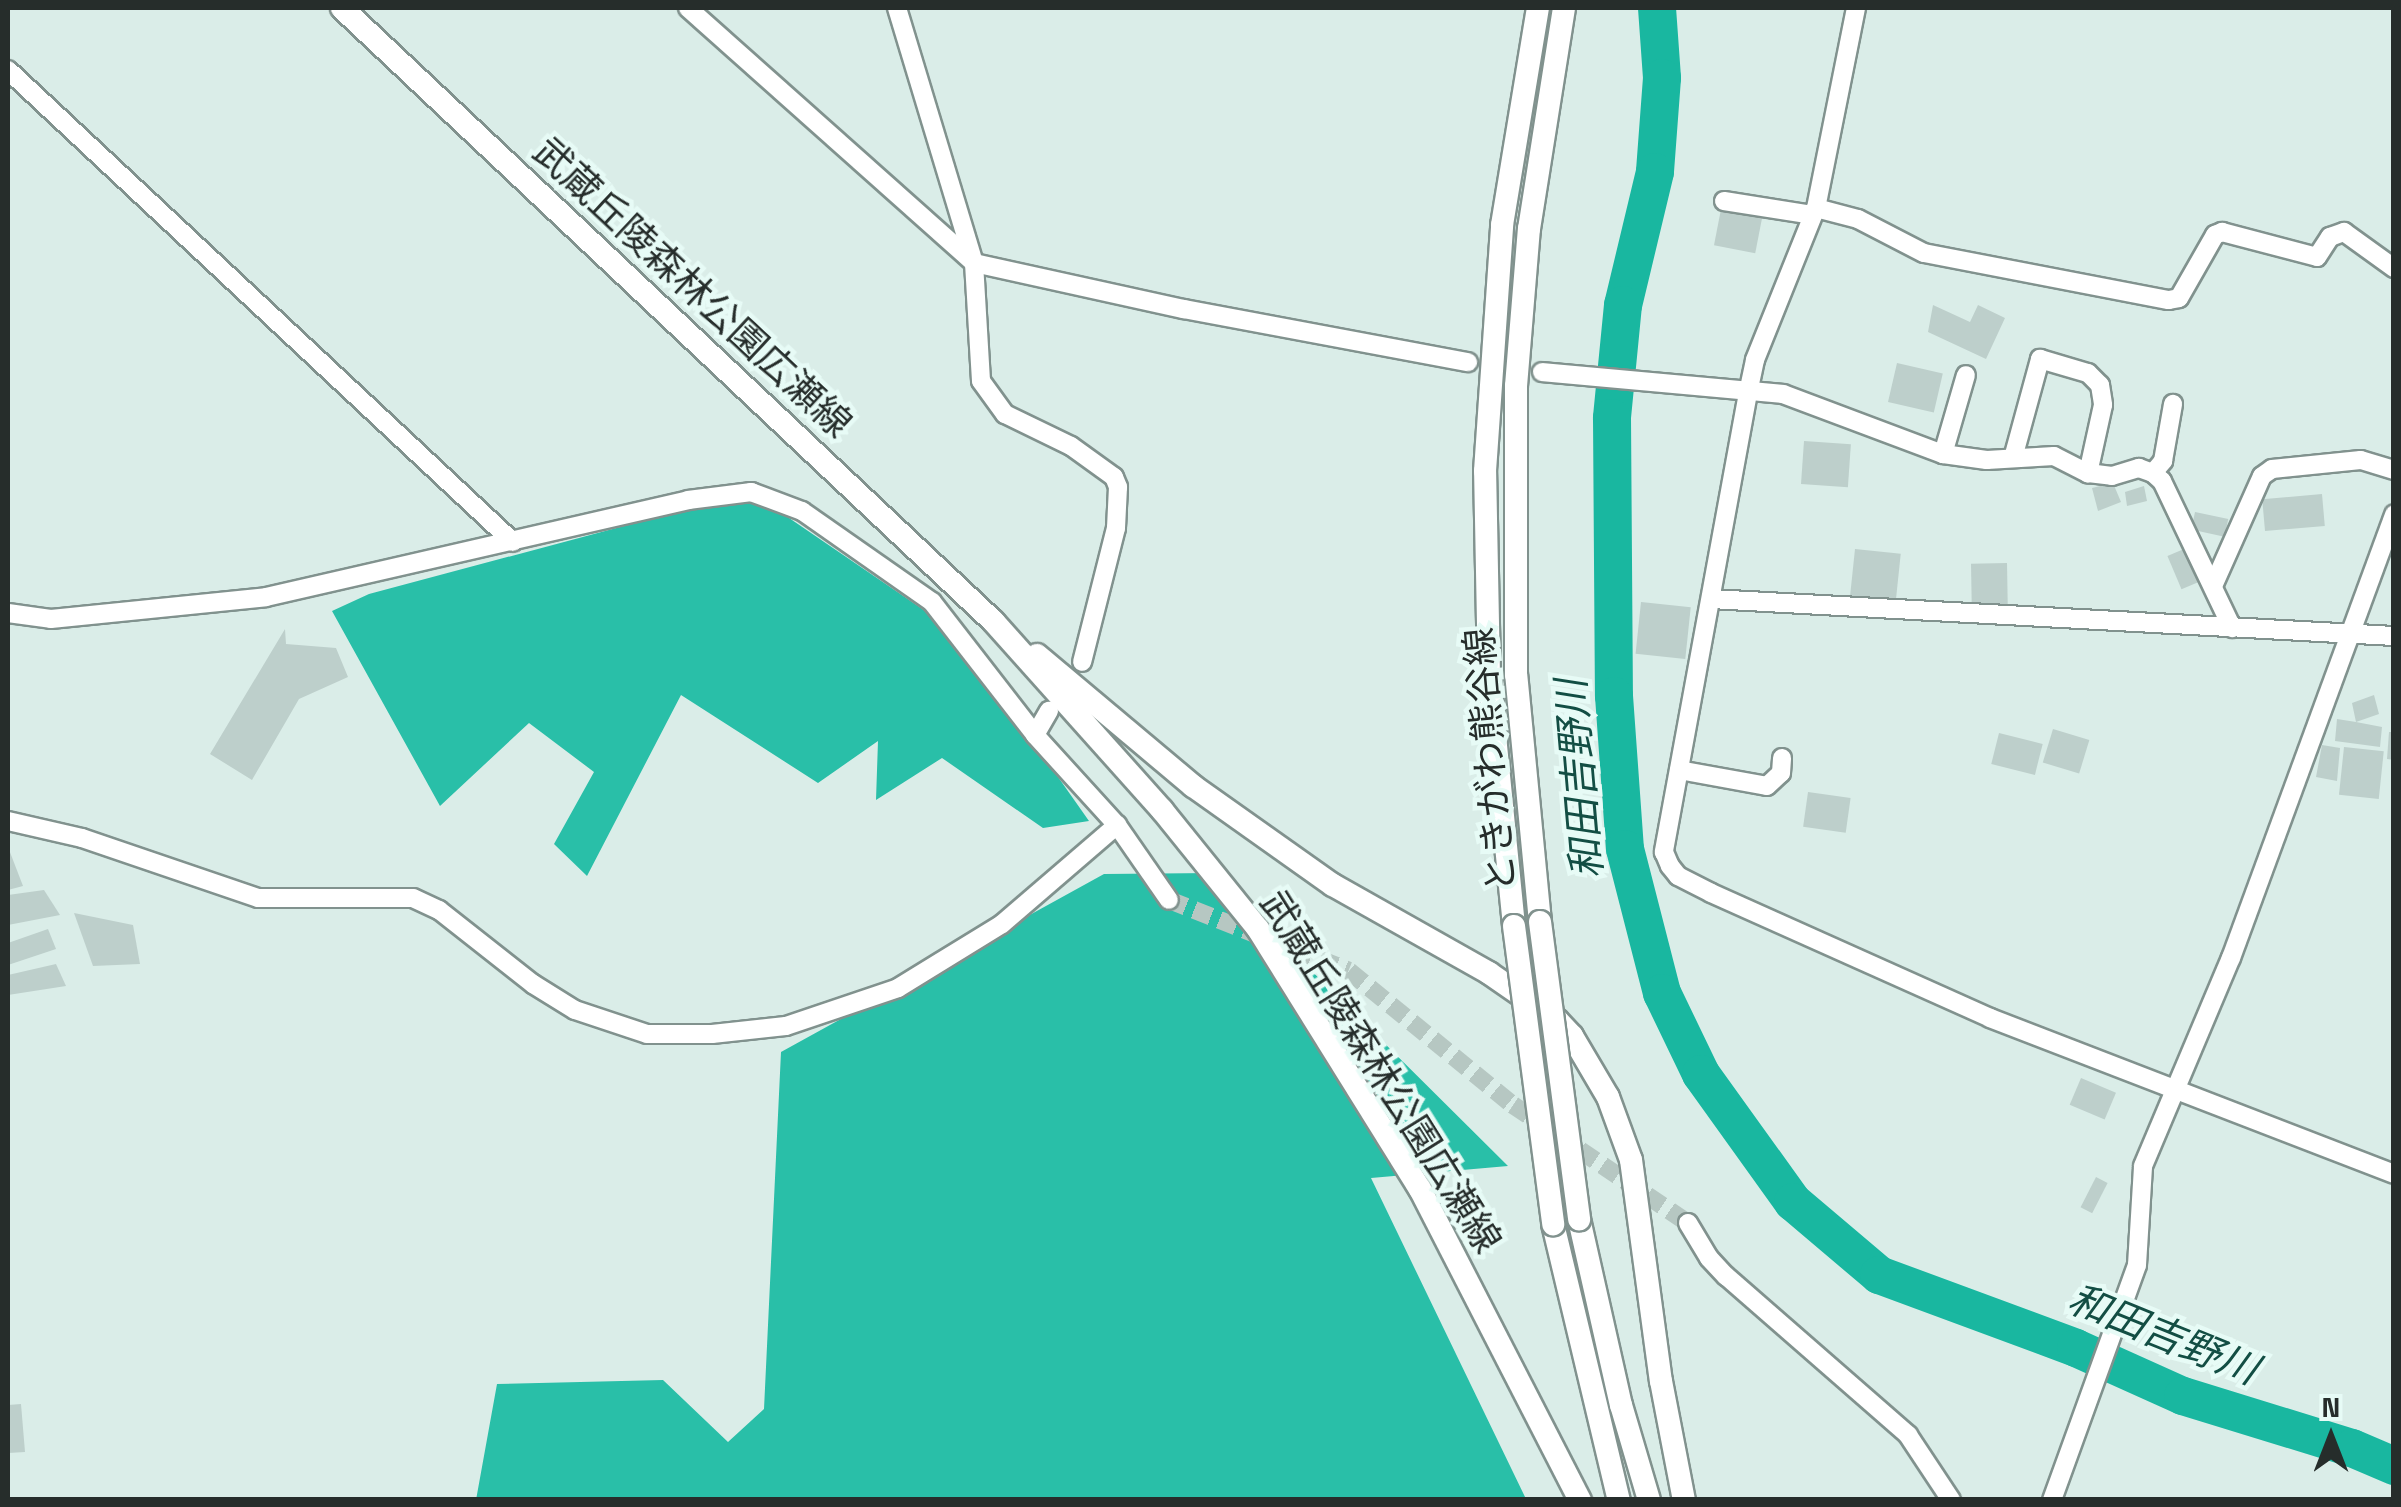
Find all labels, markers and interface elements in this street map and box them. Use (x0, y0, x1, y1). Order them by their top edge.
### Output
street label: 武蔵丘陵森林公園広瀬線 (524, 129, 860, 447)
street label: ときがわ熊谷線 (1457, 626, 1525, 894)
water label: 和田吉野川 (1547, 677, 1613, 881)
street label: 武蔵丘陵森林公園広瀬線 (1250, 883, 1510, 1261)
water label: 和田吉野川 (2061, 1275, 2265, 1395)
north arrow (2281, 1387, 2381, 1487)
text: N (2322, 1389, 2340, 1425)

